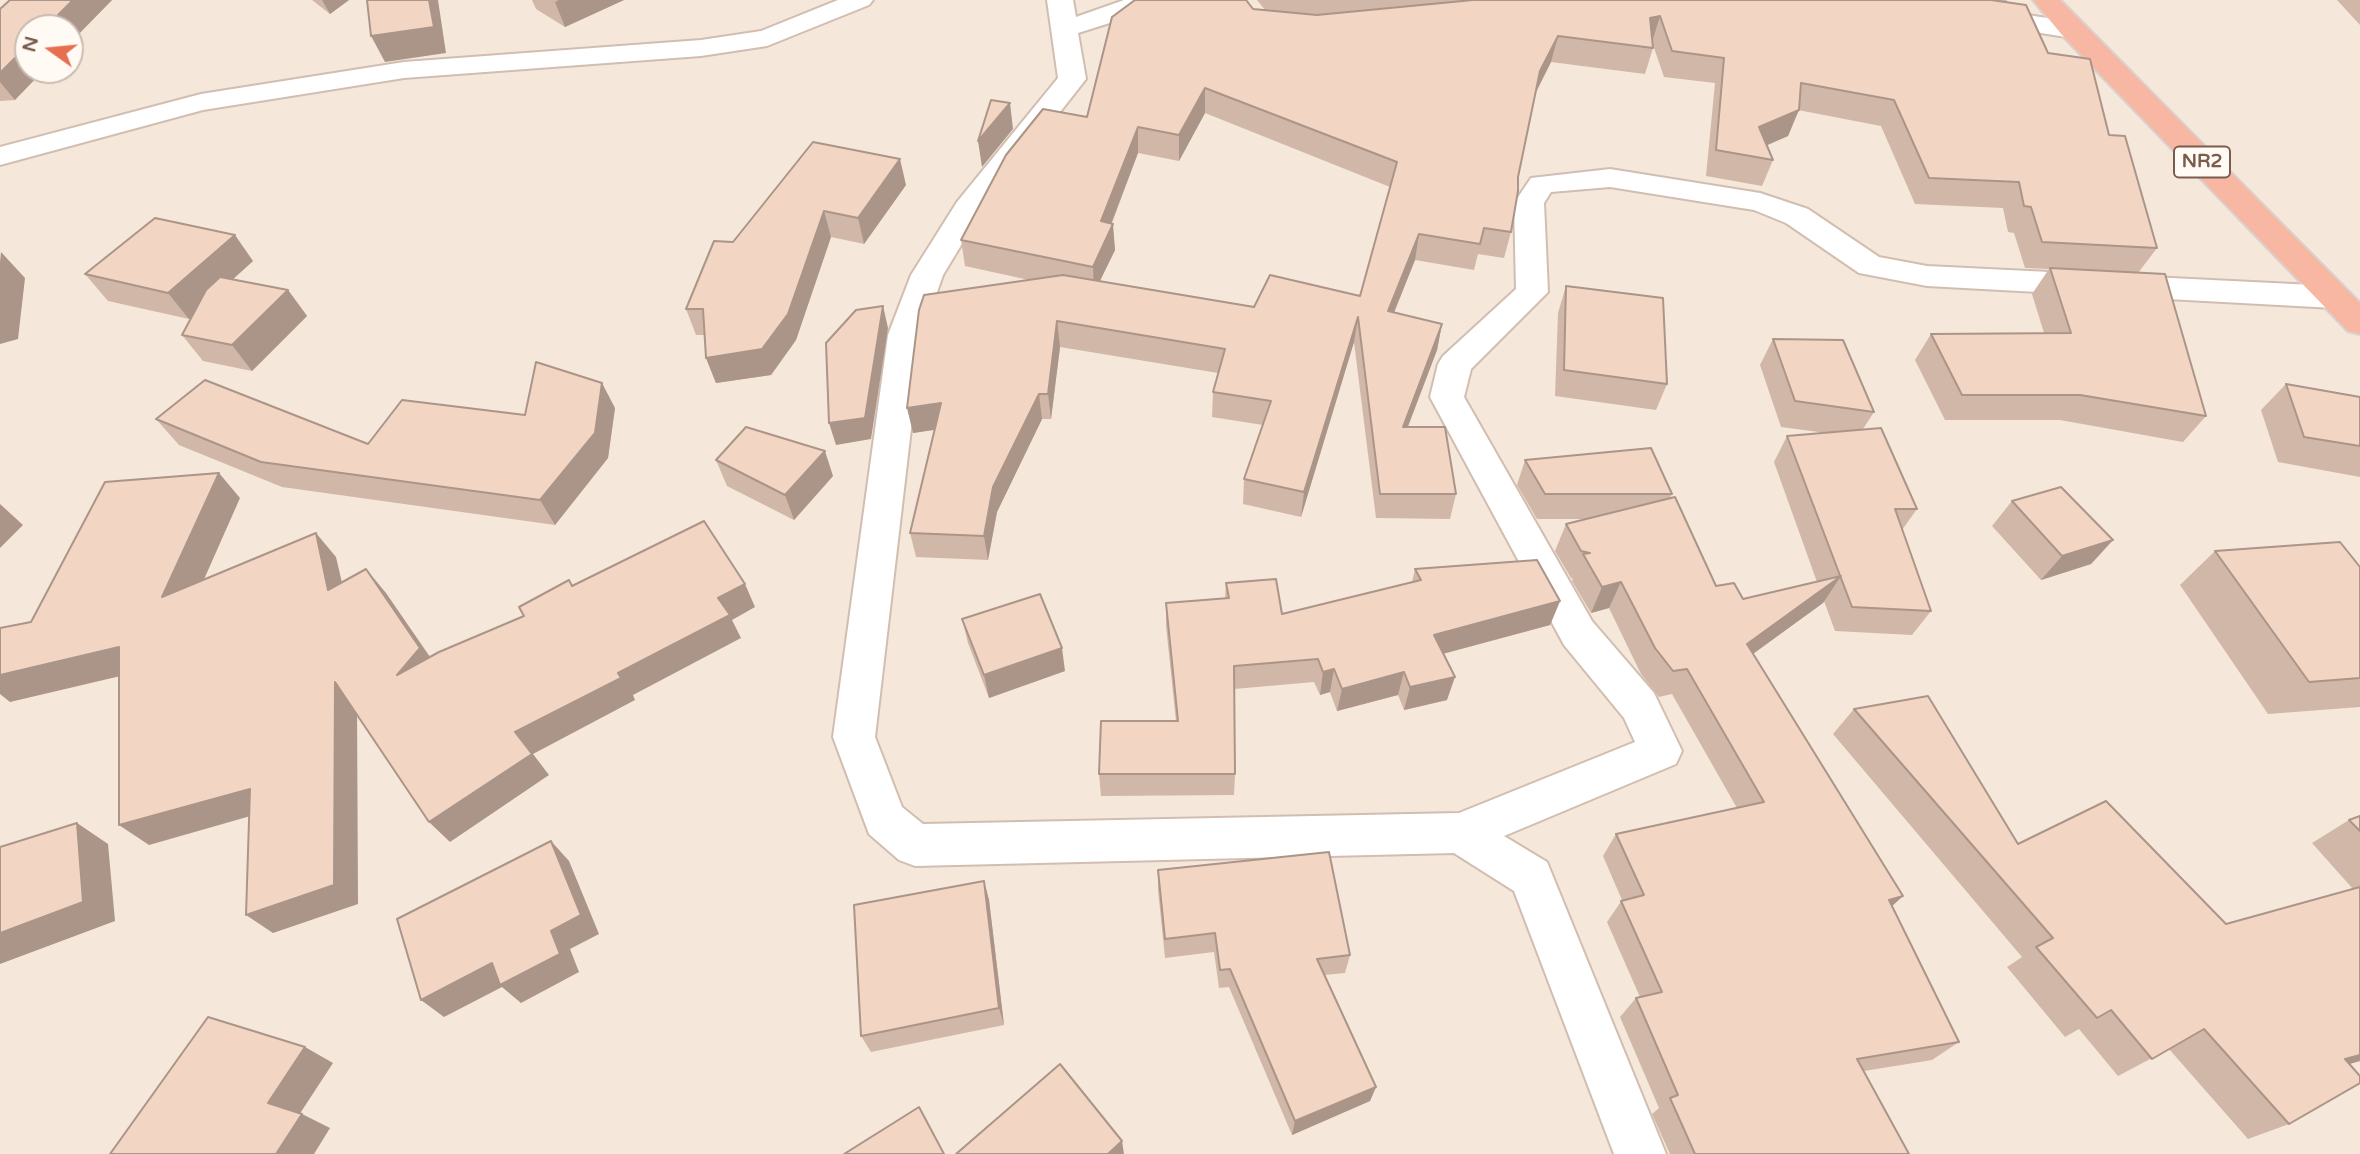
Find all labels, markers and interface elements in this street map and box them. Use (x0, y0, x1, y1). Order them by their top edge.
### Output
north arrow (14, 14, 84, 84)
text: N (18, 34, 43, 54)
road number: NR2 (2174, 146, 2230, 178)

